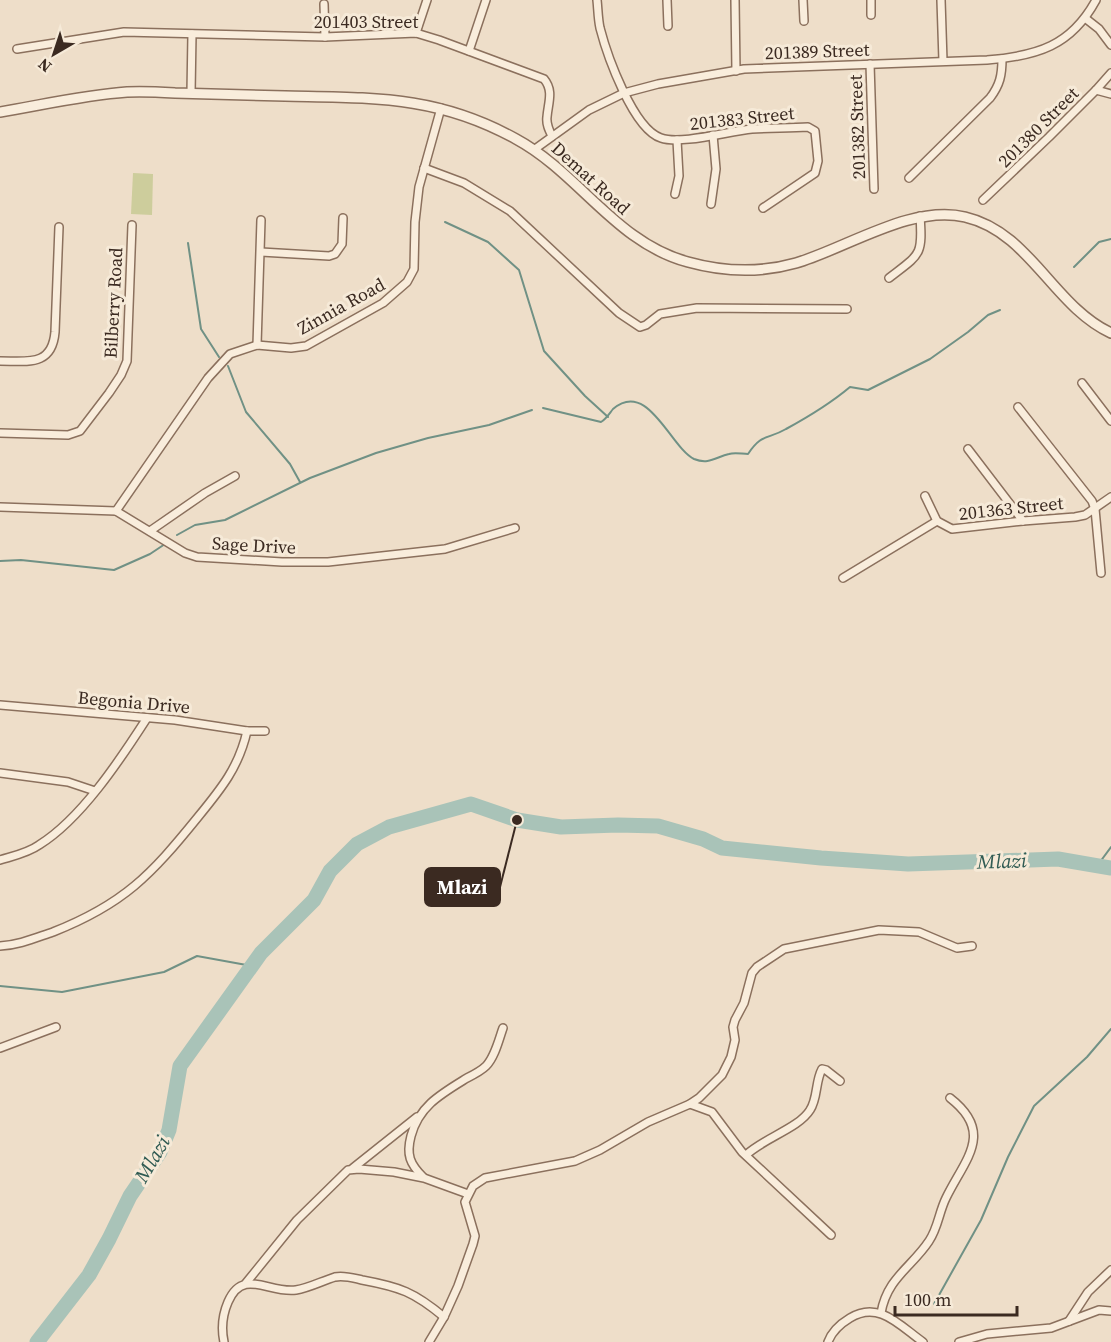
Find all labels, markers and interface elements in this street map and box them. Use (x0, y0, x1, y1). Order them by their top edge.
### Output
street label: 201403 Street (314, 9, 419, 34)
north arrow (24, 24, 84, 84)
street label: 201389 Street (764, 37, 870, 65)
text: N (33, 53, 56, 78)
street label: 201382 Street (843, 74, 871, 180)
street label: 201380 Street (992, 81, 1084, 173)
street label: 201383 Street (689, 100, 796, 136)
street label: Demat Road (546, 136, 636, 220)
street label: Bilberry Road (98, 247, 128, 359)
street label: Zinnia Road (293, 272, 389, 340)
street label: 201363 Street (958, 490, 1065, 526)
street label: Sage Drive (211, 530, 297, 560)
street label: Begonia Drive (77, 685, 191, 719)
water label: Mlazi (976, 846, 1027, 876)
callout: Mlazi (425, 868, 500, 906)
text: Mlazi (437, 873, 487, 901)
water label: Mlazi (127, 1130, 177, 1188)
scale bar (895, 1279, 1016, 1317)
text: 100 m (904, 1287, 951, 1312)

